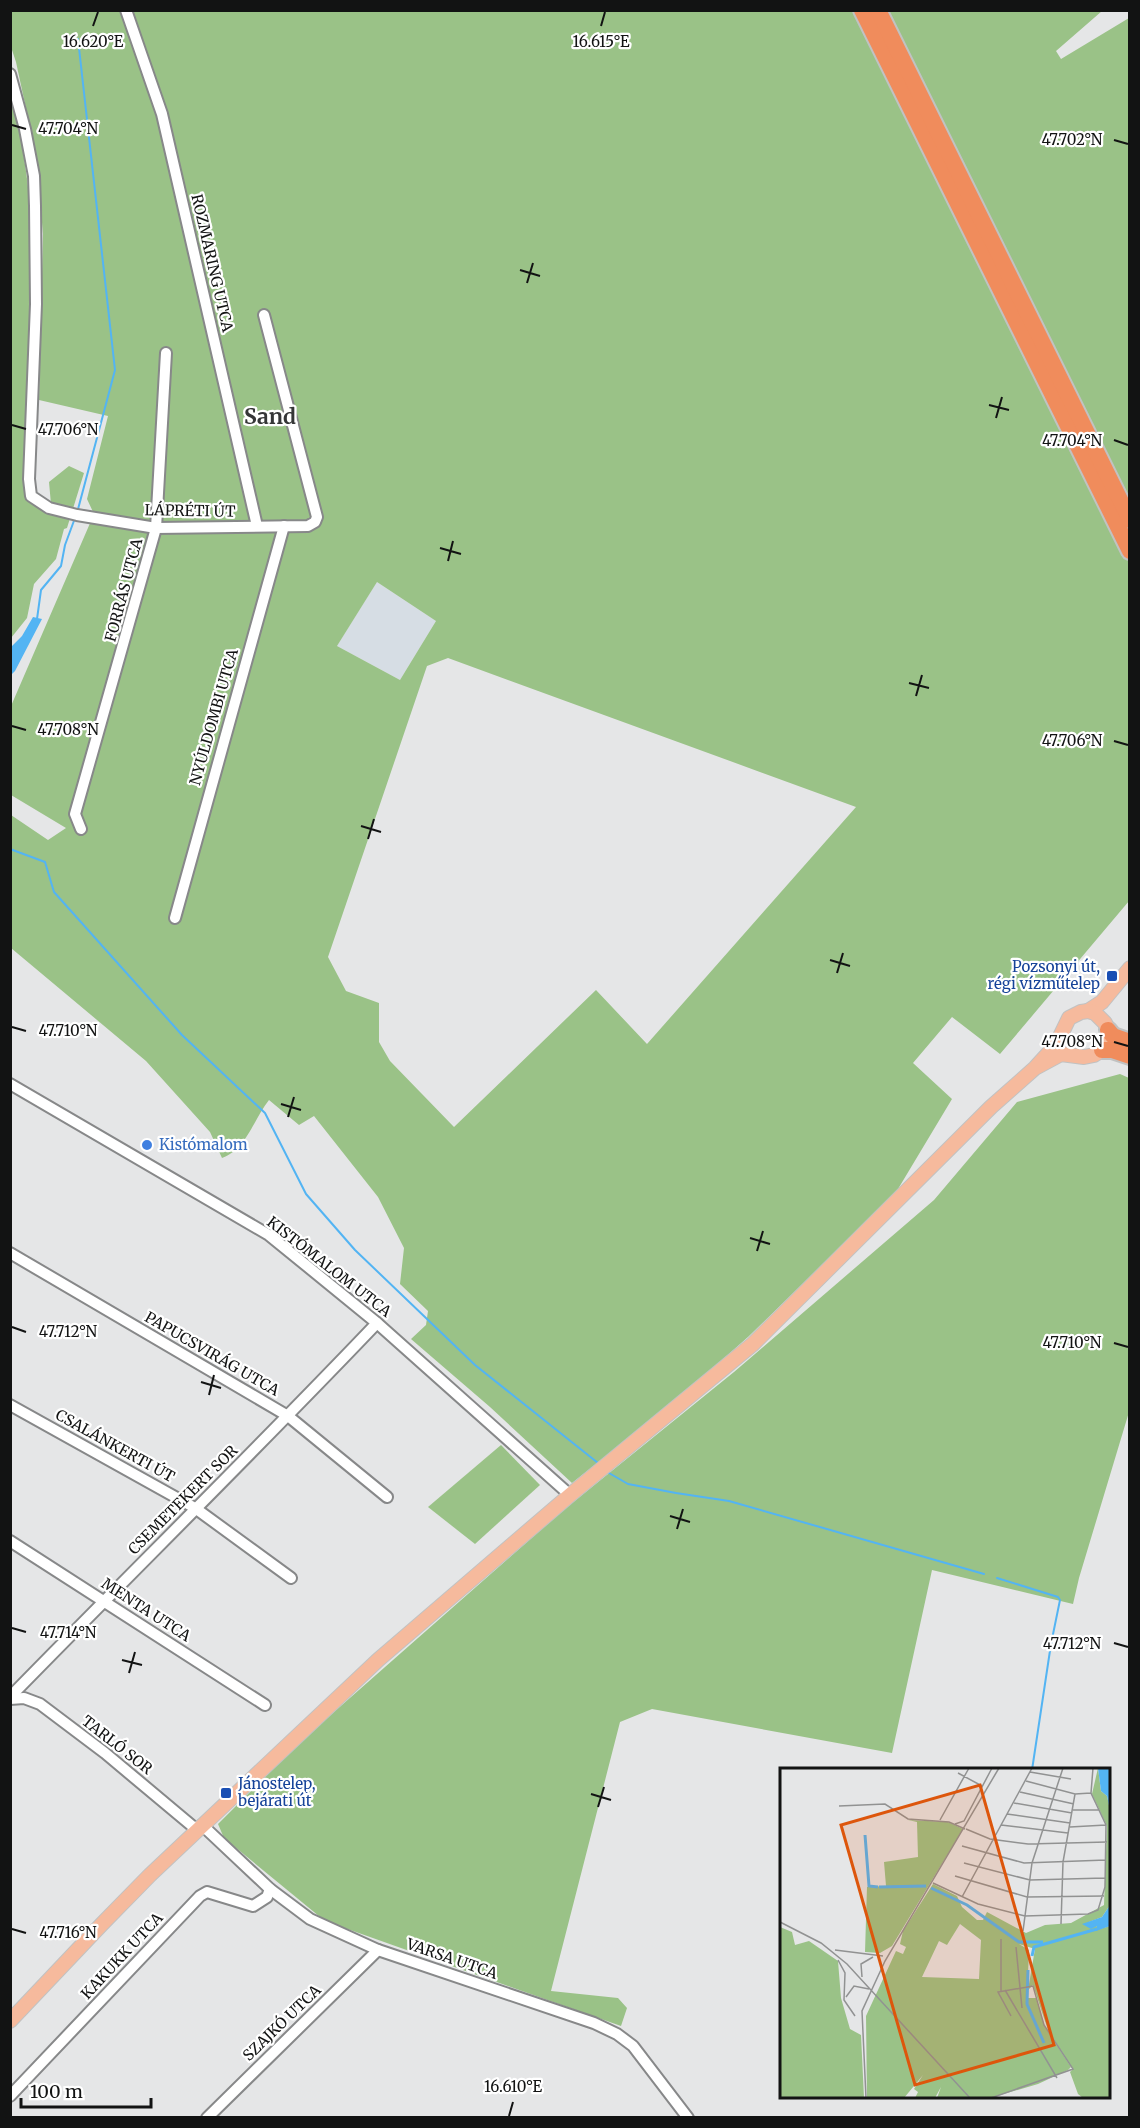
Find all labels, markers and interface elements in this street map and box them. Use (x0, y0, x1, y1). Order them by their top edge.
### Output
text: 16.620°E (63, 32, 124, 51)
text: 16.615°E (573, 32, 630, 51)
text: 47.704°N (38, 119, 98, 138)
text: 47.702°N (1042, 130, 1103, 149)
street label: ROZMARING UTCA (187, 192, 238, 334)
district label: Sand (244, 403, 296, 430)
text: 47.706°N (38, 420, 99, 439)
text: 47.704°N (1042, 431, 1102, 450)
street label: LÁPRÉTI ÚT (144, 499, 236, 521)
street label: FORRÁS UTCA (100, 535, 147, 644)
street label: NYÚLDOMBI UTCA (184, 646, 242, 787)
text: 47.708°N (37, 720, 99, 739)
text: 47.706°N (1042, 731, 1103, 750)
place label: Pozsonyi út, régi vízműtelep (988, 957, 1100, 993)
marker: Pozsonyi út, régi vízműtelep (1105, 969, 1119, 983)
text: 47.710°N (39, 1021, 98, 1040)
text: 47.708°N (1041, 1032, 1103, 1051)
place label: Kistómalom (159, 1135, 248, 1154)
marker: Kistómalom (140, 1138, 154, 1152)
street label: KISTÓMALOM UTCA (263, 1211, 396, 1321)
street label: PAPUCSVIRÁG UTCA (142, 1306, 284, 1400)
text: 47.712°N (39, 1322, 98, 1341)
text: 47.710°N (1043, 1333, 1102, 1352)
street label: CSALÁNKERTI ÚT (52, 1404, 179, 1486)
street label: CSEMETEKERT SOR (124, 1441, 242, 1558)
street label: MENTA UTCA (98, 1574, 195, 1646)
text: 47.714°N (40, 1623, 97, 1642)
text: 47.712°N (1043, 1634, 1102, 1653)
street label: TARLÓ SOR (78, 1710, 157, 1778)
inset map (780, 1768, 1110, 2098)
place label: Jánostelep, bejárati út (237, 1774, 316, 1810)
marker: Jánostelep, bejárati út (219, 1786, 233, 1800)
street label: KAKUKK UTCA (77, 1908, 167, 2003)
text: 47.716°N (39, 1923, 97, 1942)
street label: VARSA UTCA (403, 1934, 500, 1983)
street label: SZAJKÓ UTCA (238, 1980, 325, 2065)
scale bar (21, 2071, 152, 2109)
text: 16.610°E (484, 2077, 542, 2096)
text: 100 m (30, 2080, 83, 2103)

